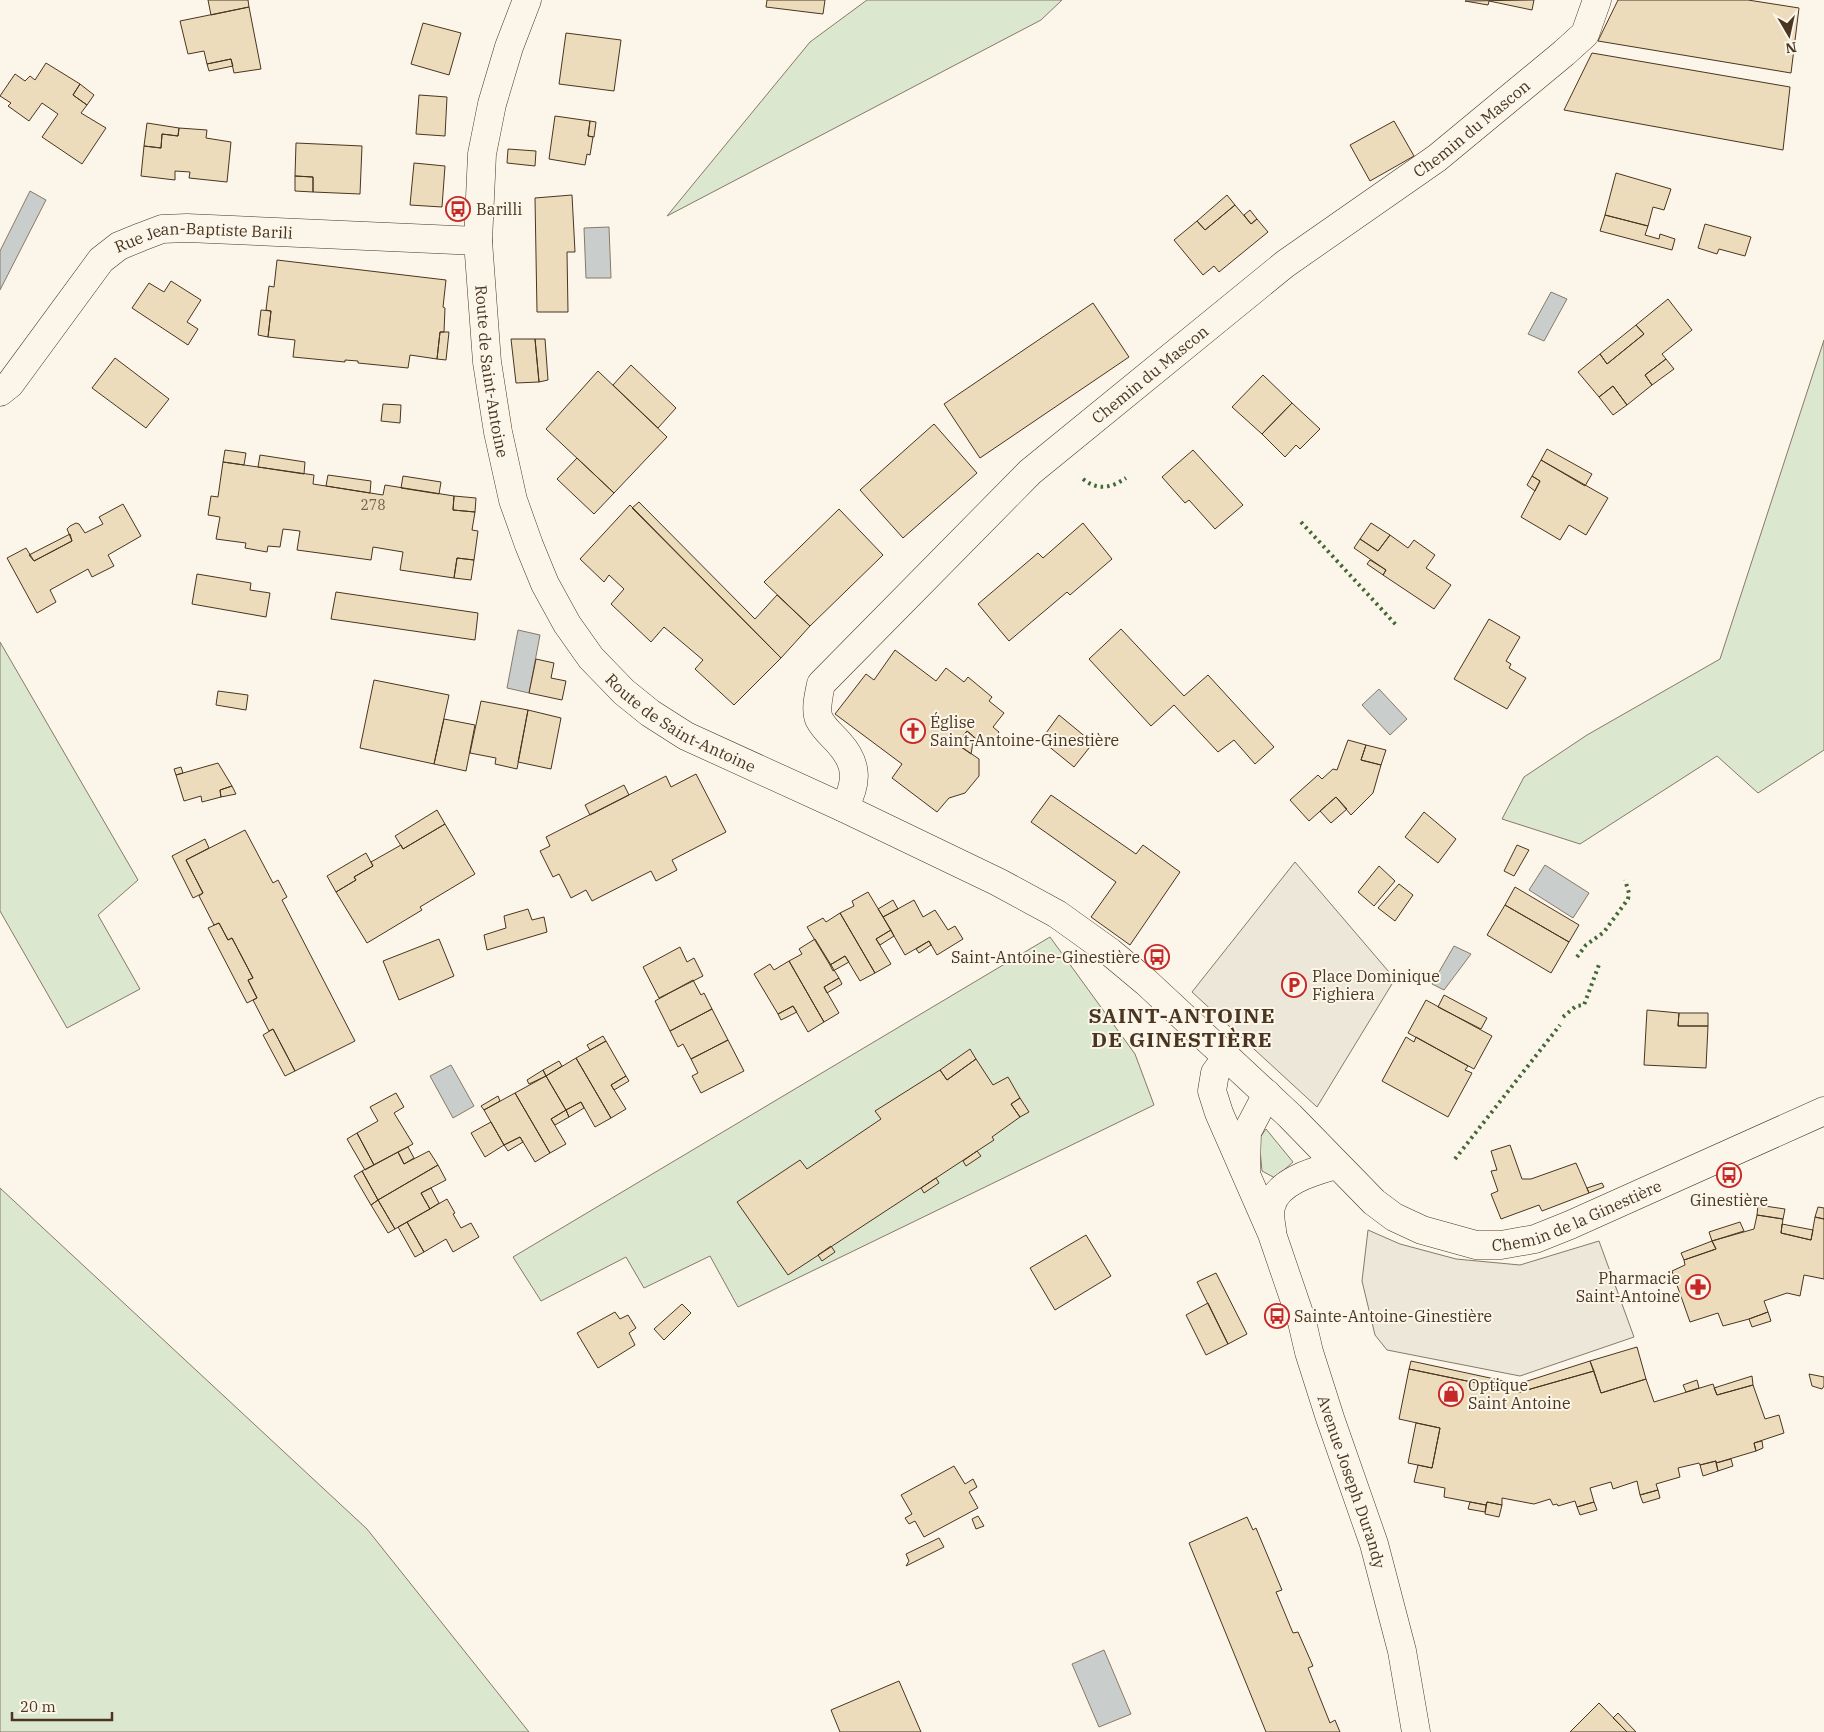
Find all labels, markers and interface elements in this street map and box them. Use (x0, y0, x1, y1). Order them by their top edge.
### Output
north arrow (1764, 10, 1814, 60)
text: N (1784, 38, 1798, 58)
street label: Chemin du Mascon (1409, 75, 1534, 182)
bus stop icon: Barilli (445, 196, 471, 222)
place label: Barilli (476, 199, 522, 219)
street label: Rue Jean-Baptiste Barili (111, 218, 293, 257)
street label: Route de Saint-Antoine (471, 284, 513, 459)
street label: Chemin du Mascon (1088, 321, 1212, 428)
house number: 278 (360, 496, 386, 514)
street label: Route de Saint-Antoine (601, 669, 759, 776)
place label: Église Saint-Antoine-Ginestière (930, 711, 1119, 750)
church icon: Église Saint-Antoine-Ginestière (900, 718, 926, 744)
bus stop icon: Saint-Antoine-Ginestière (1144, 944, 1170, 970)
place label: Saint-Antoine-Ginestière (951, 947, 1140, 967)
place label: Place Dominique Fighiera (1312, 966, 1440, 1004)
parking icon: Place Dominique Fighiera (1281, 972, 1307, 998)
district label: SAINT-ANTOINE DE GINESTIÈRE (1088, 1001, 1276, 1053)
bus stop icon: Ginestière (1716, 1162, 1742, 1188)
street label: Chemin de la Ginestière (1492, 1175, 1665, 1255)
place label: Ginestière (1690, 1190, 1768, 1210)
place label: Pharmacie Saint-Antoine (1576, 1268, 1680, 1306)
pharmacy icon: Pharmacie Saint-Antoine (1685, 1274, 1711, 1300)
bus stop icon: Sainte-Antoine-Ginestière (1264, 1303, 1290, 1329)
place label: Sainte-Antoine-Ginestière (1294, 1306, 1492, 1326)
place label: Optique Saint Antoine (1468, 1375, 1570, 1413)
shop icon: Optique Saint Antoine (1438, 1381, 1464, 1407)
street label: Avenue Joseph Durandy (1313, 1393, 1390, 1571)
scale bar (12, 1690, 112, 1722)
text: 20 m (20, 1697, 56, 1716)

